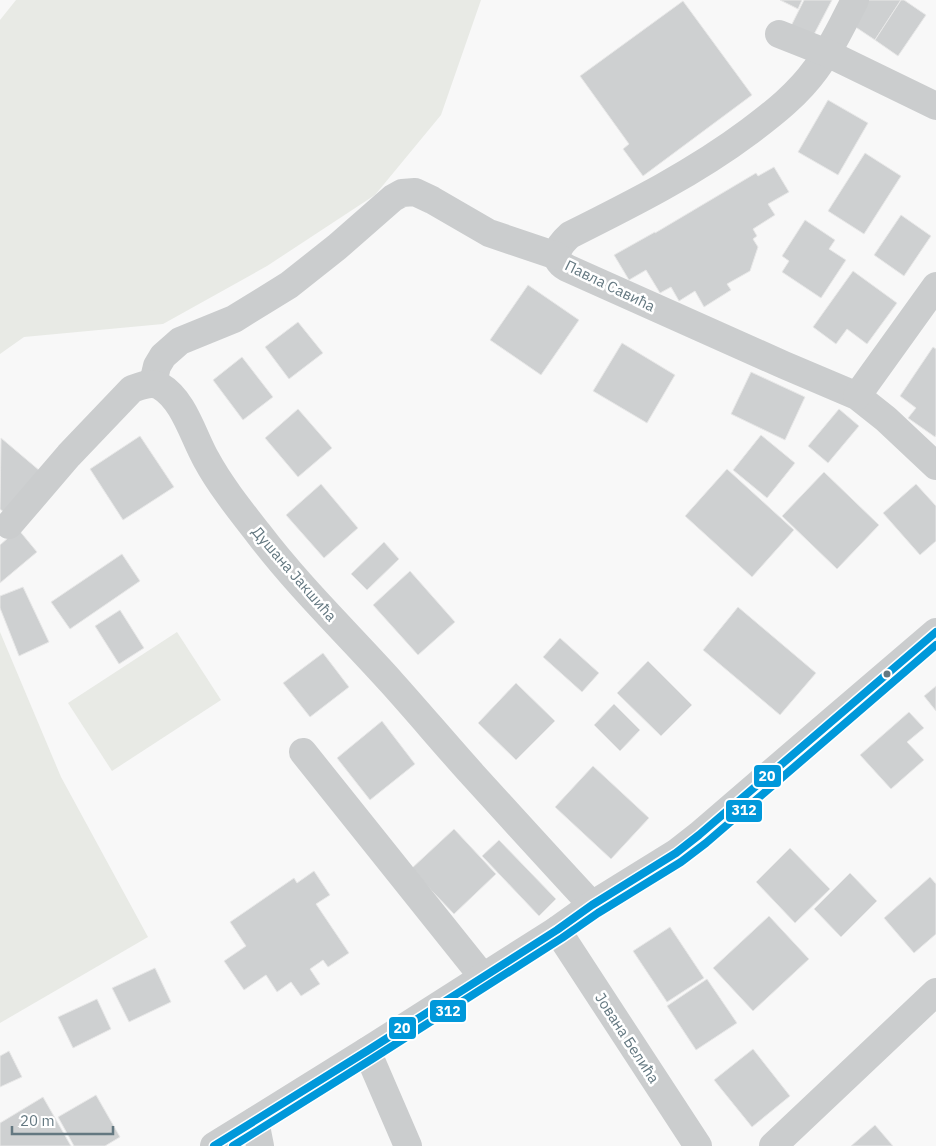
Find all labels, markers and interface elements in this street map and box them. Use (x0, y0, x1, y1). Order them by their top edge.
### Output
street label: Павла Савића (562, 256, 658, 316)
street label: Душана Јакшића (248, 522, 341, 625)
unlabelled marker (882, 669, 892, 679)
line badge: 20 (753, 764, 782, 788)
text: 20 (759, 767, 775, 785)
line badge: 312 (725, 799, 763, 823)
text: 312 (731, 801, 757, 819)
street label: Јована Белића (591, 989, 664, 1087)
line badge: 312 (429, 999, 467, 1023)
text: 312 (435, 1002, 461, 1020)
line badge: 20 (388, 1016, 417, 1040)
text: 20 (394, 1019, 410, 1037)
scale bar (12, 1104, 114, 1136)
text: 20 m (20, 1111, 55, 1130)

